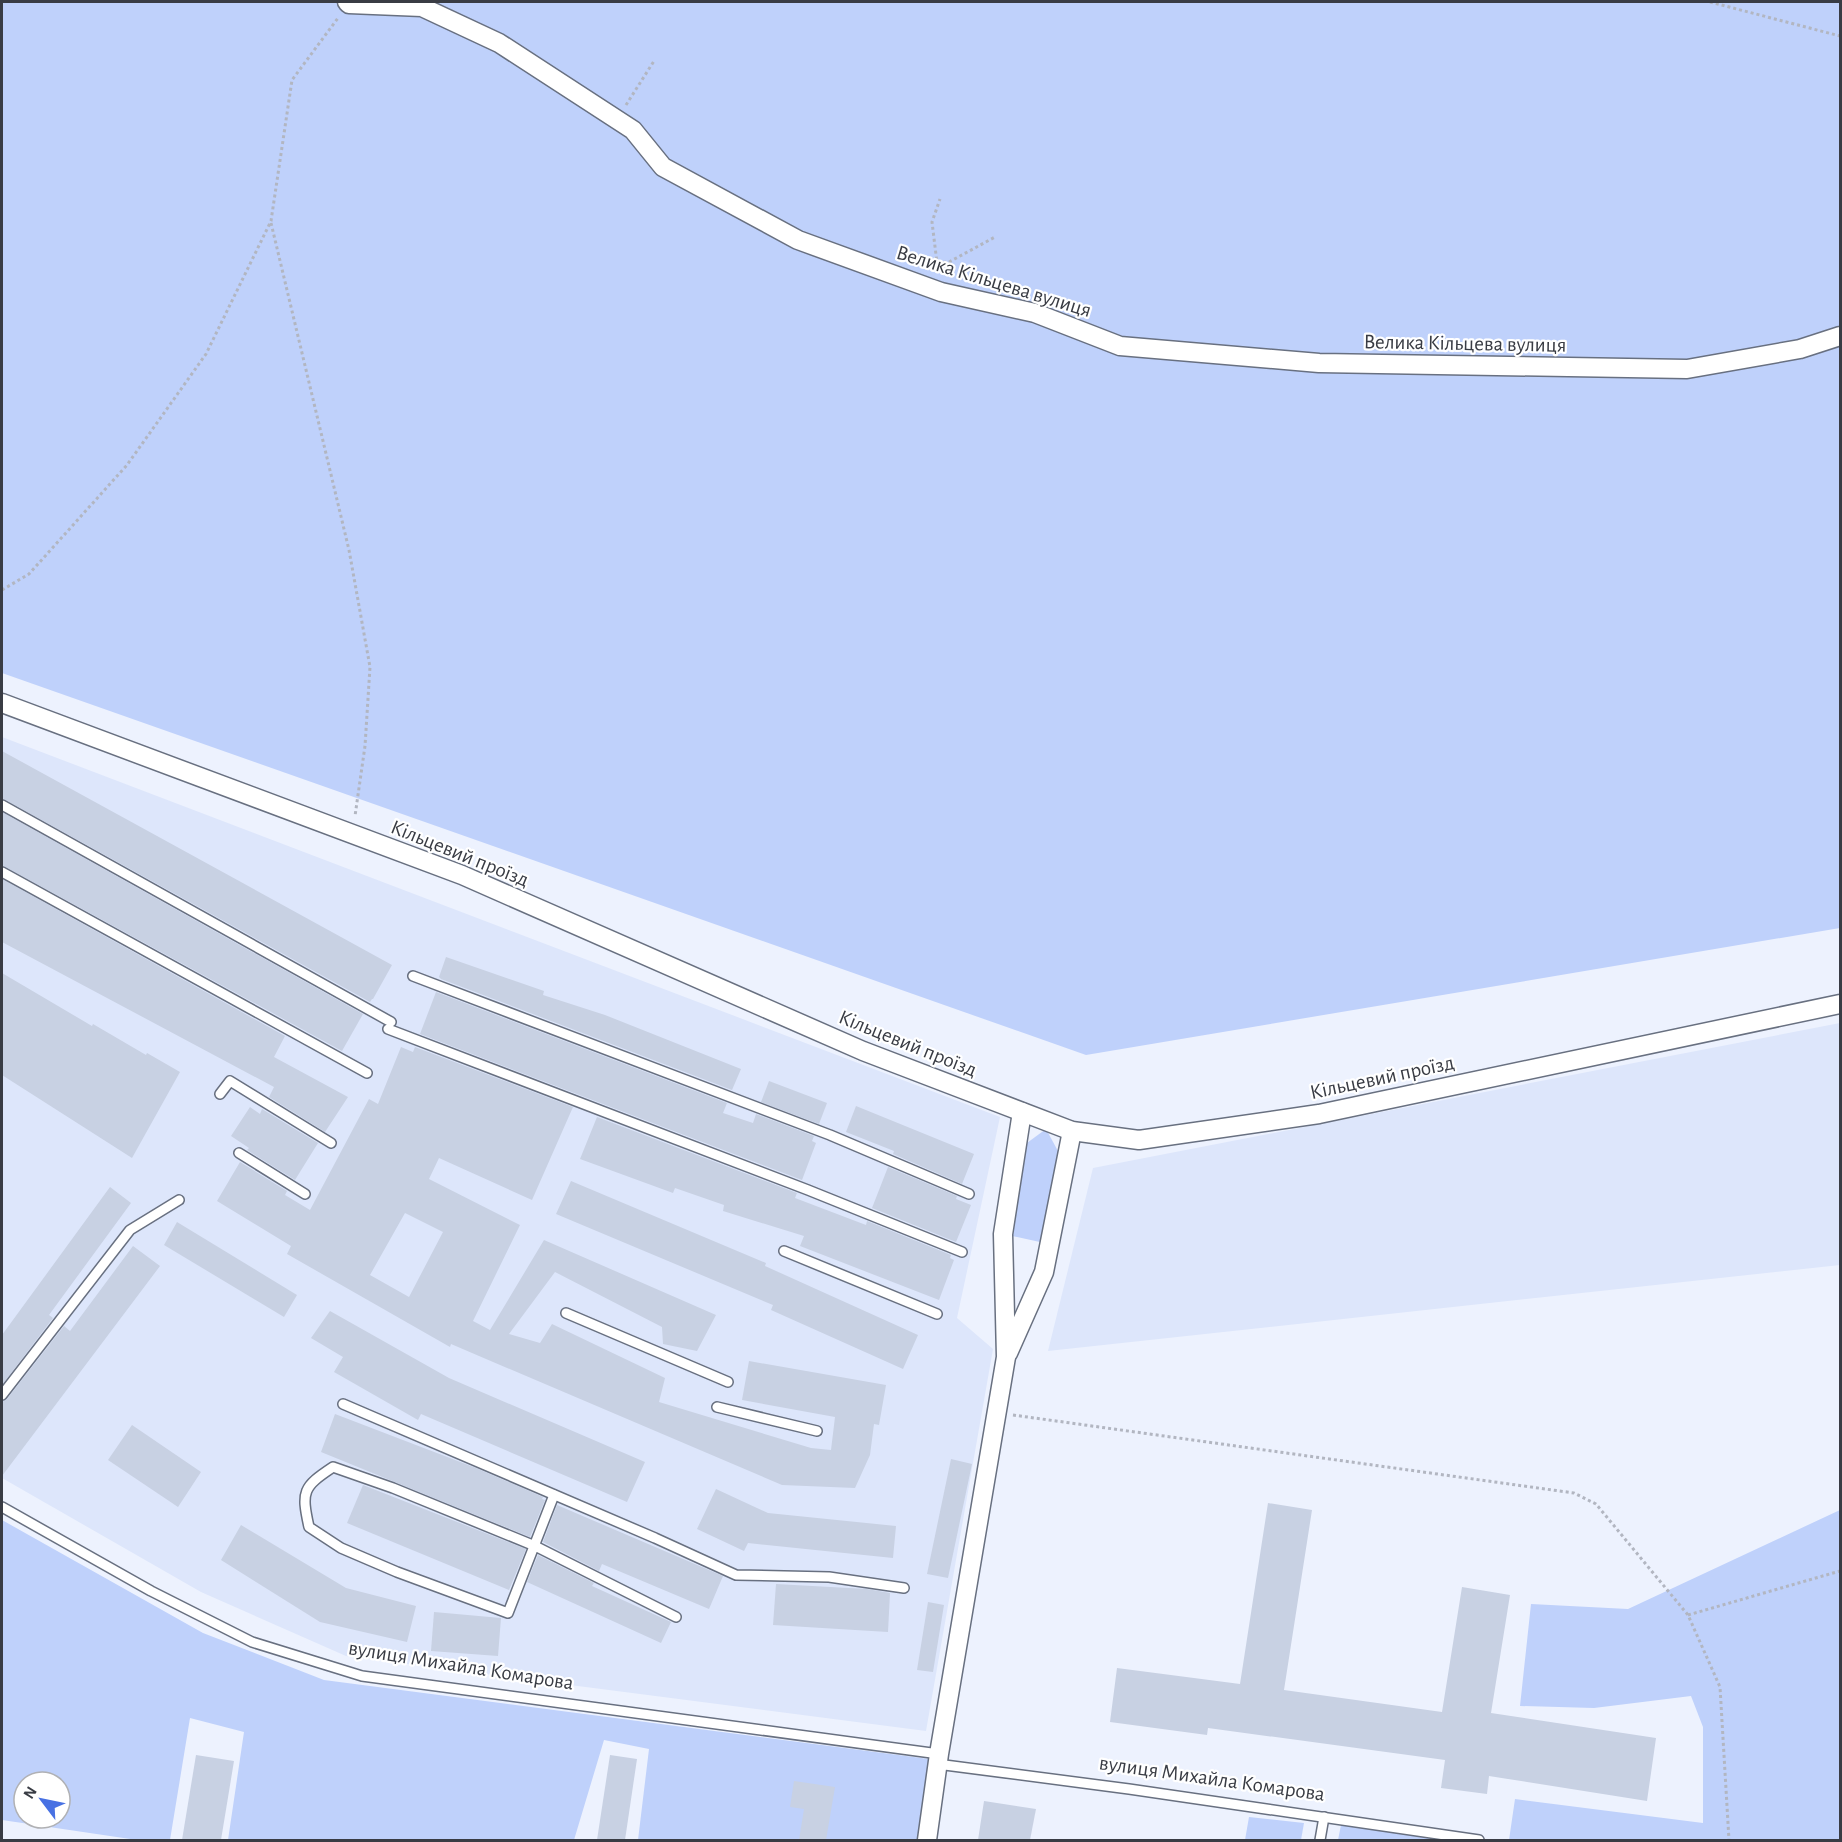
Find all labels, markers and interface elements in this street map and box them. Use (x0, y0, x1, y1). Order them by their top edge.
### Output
street label: Велика Кільцева вулиця (894, 242, 1094, 321)
street label: Велика Кільцева вулиця (1363, 331, 1567, 356)
street label: Кільцевий проїзд (388, 816, 532, 891)
street label: Кільцевий проїзд (836, 1006, 980, 1081)
street label: Кільцевий проїзд (1308, 1052, 1456, 1103)
street label: вулиця Михайла Комарова (347, 1637, 575, 1694)
street label: вулиця Михайла Комарова (1098, 1752, 1327, 1805)
north arrow (12, 1770, 72, 1830)
text: N (20, 1784, 40, 1802)

